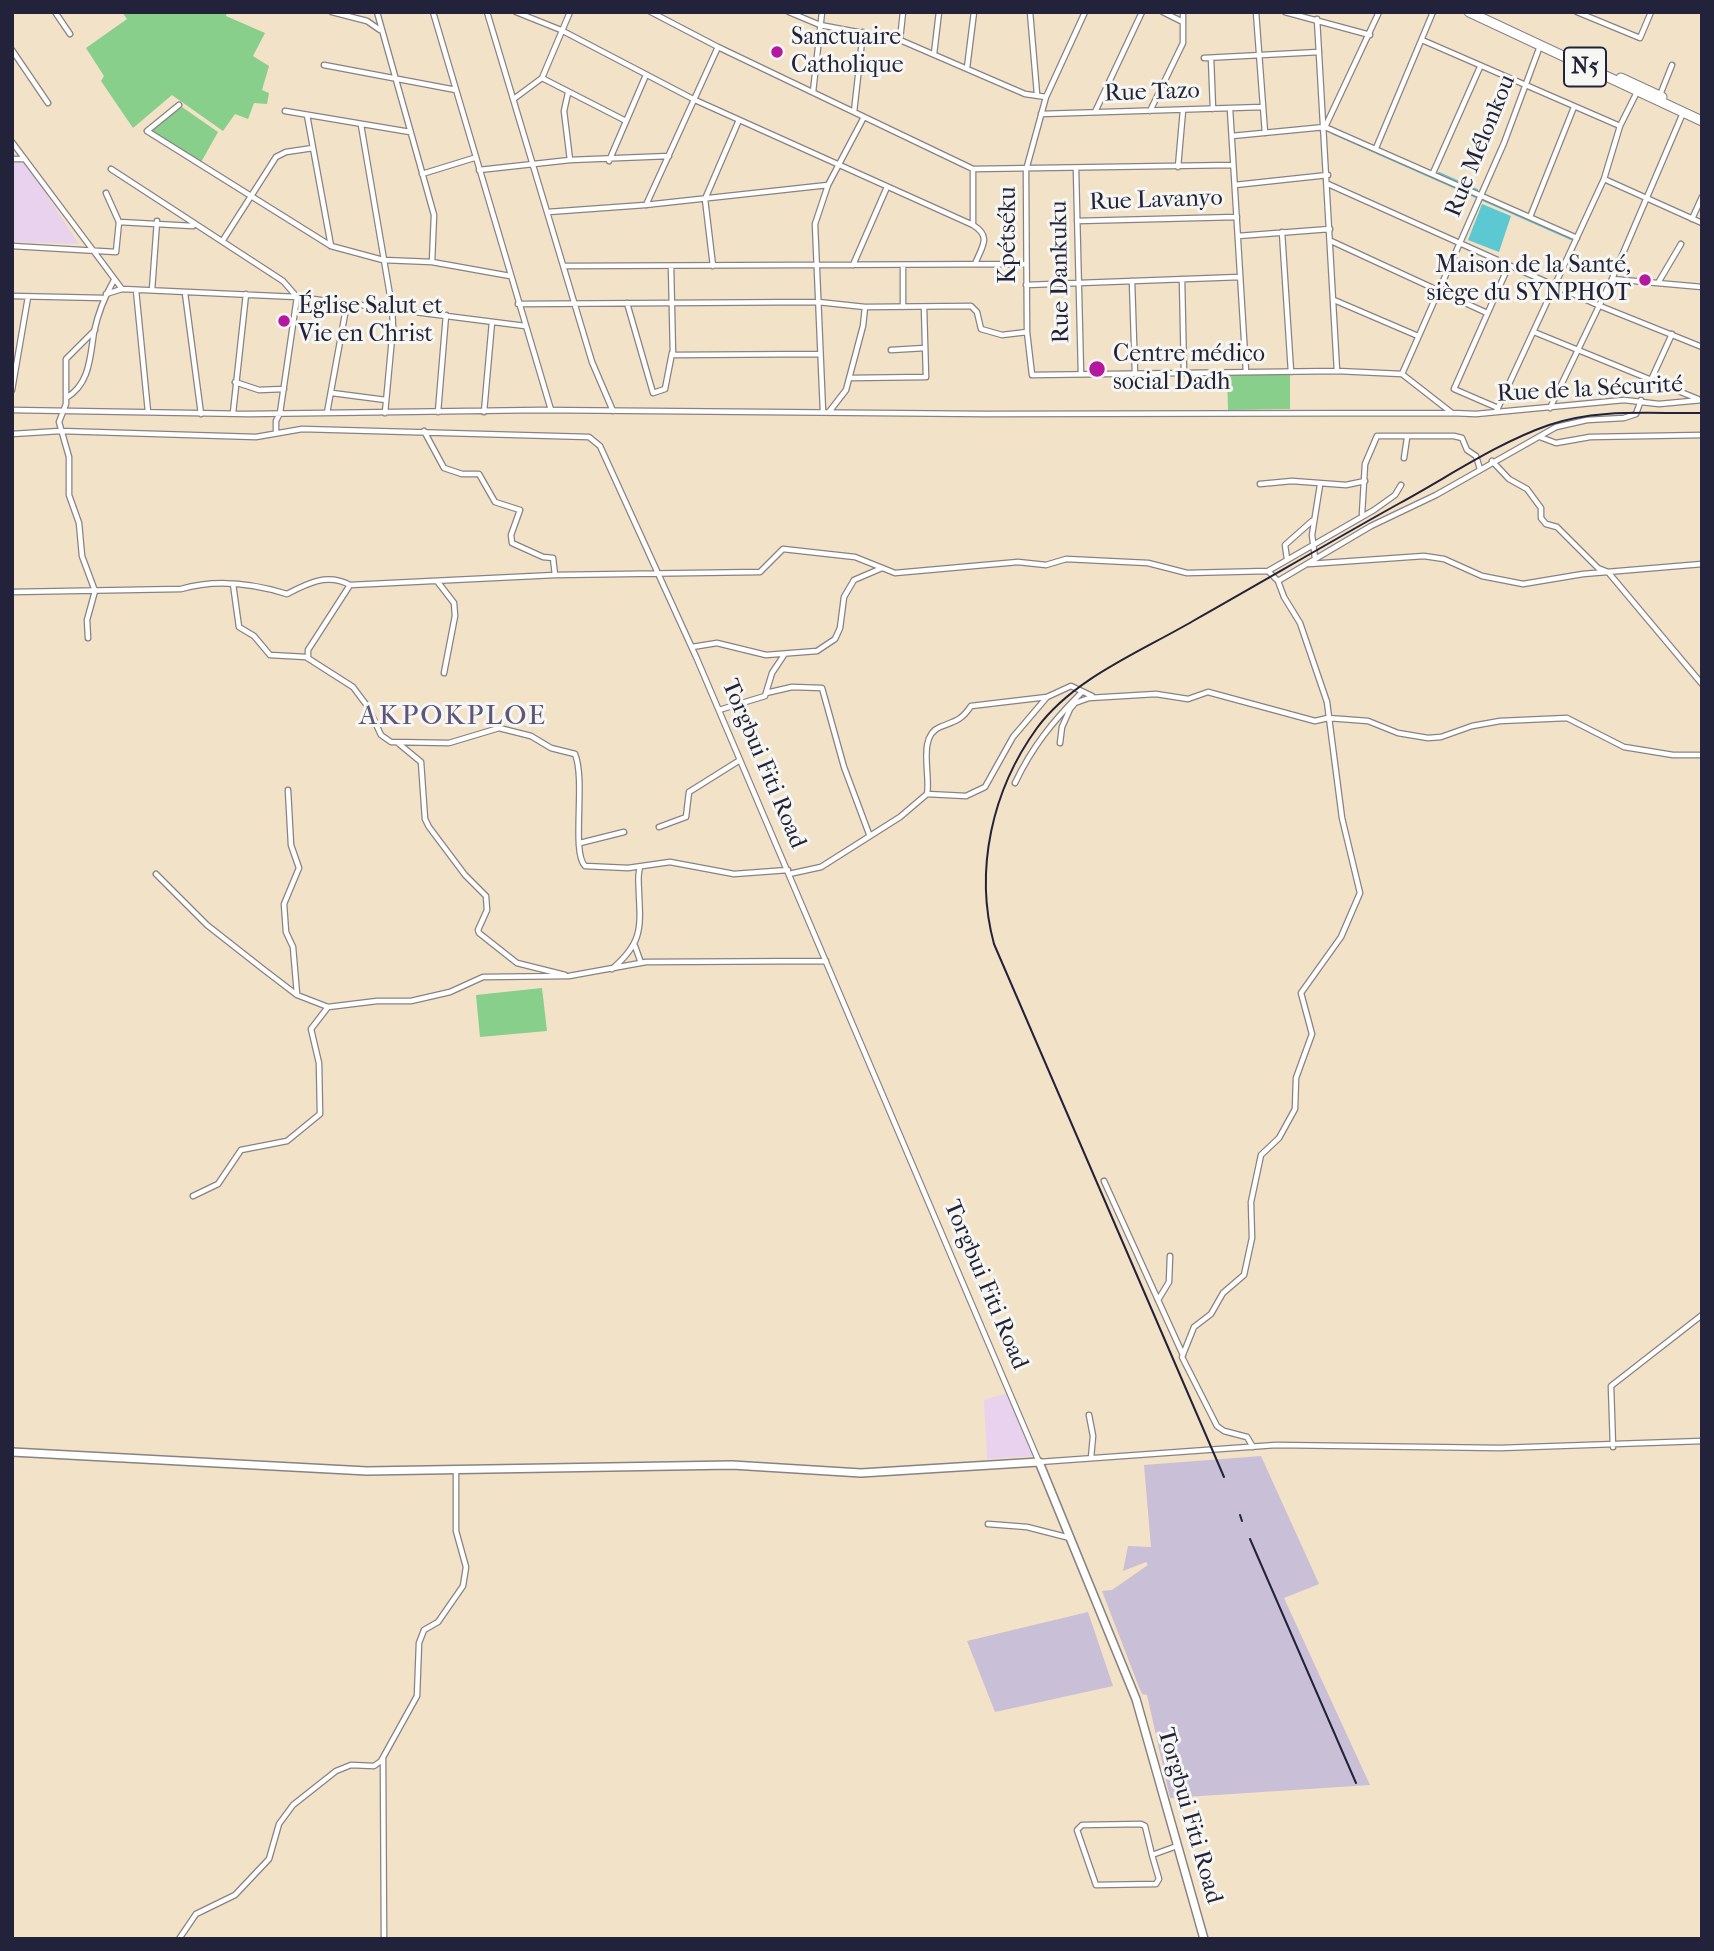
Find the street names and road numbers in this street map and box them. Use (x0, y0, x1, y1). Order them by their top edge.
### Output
road number: N5 (1564, 48, 1606, 86)
street label: Rue Mélonkou (1439, 71, 1523, 221)
street label: Rue Tazo (1104, 77, 1200, 109)
street label: Rue Lavanyo (1089, 184, 1223, 218)
street label: Kpétséku (995, 186, 1023, 284)
street label: Rue Dankuku (1045, 200, 1077, 344)
street label: Rue de la Sécurité (1496, 371, 1684, 409)
street label: Torgbui Fiti Road (714, 675, 812, 853)
street label: Torgbui Fiti Road (936, 1196, 1034, 1374)
street label: Torgbui Fiti Road (1150, 1725, 1228, 1907)

